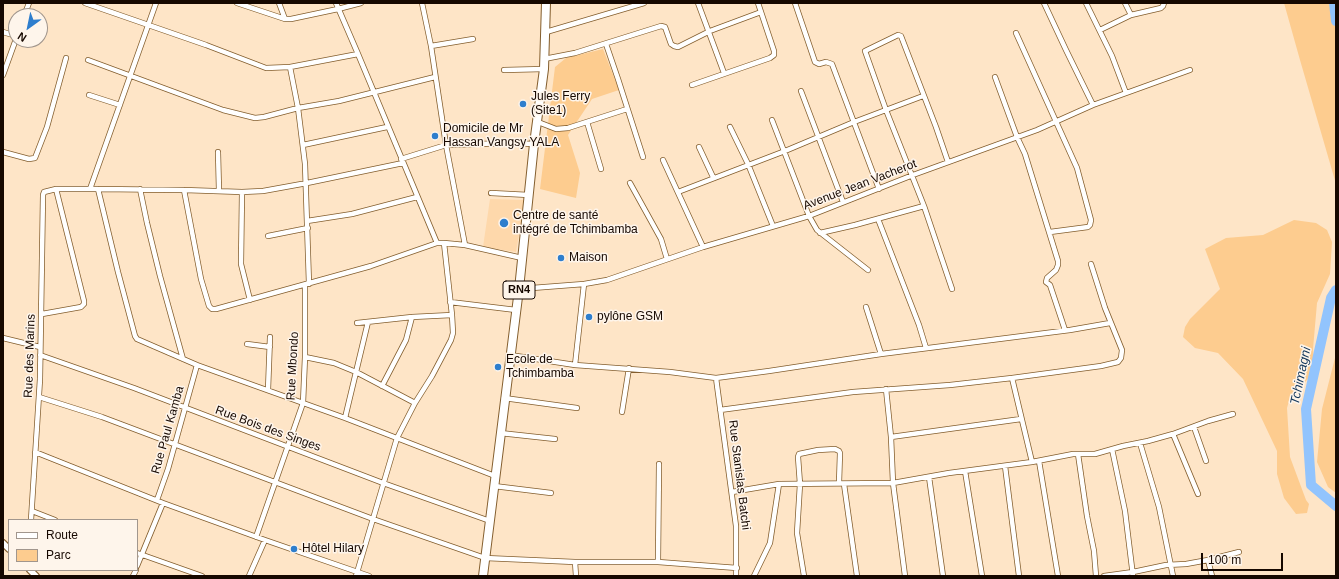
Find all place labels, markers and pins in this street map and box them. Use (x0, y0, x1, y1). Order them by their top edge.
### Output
place label: Jules Ferry (Site1) (531, 90, 590, 118)
marker: Jules Ferry (Site1) (518, 99, 528, 109)
place label: Domicile de Mr Hassan Vangsy YALA (443, 122, 559, 150)
marker: Domicile de Mr Hassan Vangsy YALA (430, 131, 440, 141)
place label: Centre de santé intégré de Tchimbamba (513, 209, 638, 237)
marker: Centre de santé intégré de Tchimbamba (498, 217, 510, 229)
place label: Maison (569, 251, 608, 265)
marker: Maison (556, 253, 566, 263)
place label: pylône GSM (597, 310, 663, 324)
marker: pylône GSM (584, 312, 594, 322)
place label: Ecole de Tchimbamba (506, 353, 574, 381)
marker: Ecole de Tchimbamba (493, 362, 503, 372)
place label: Hôtel Hilary (302, 542, 364, 556)
marker: Hôtel Hilary (289, 544, 299, 554)

